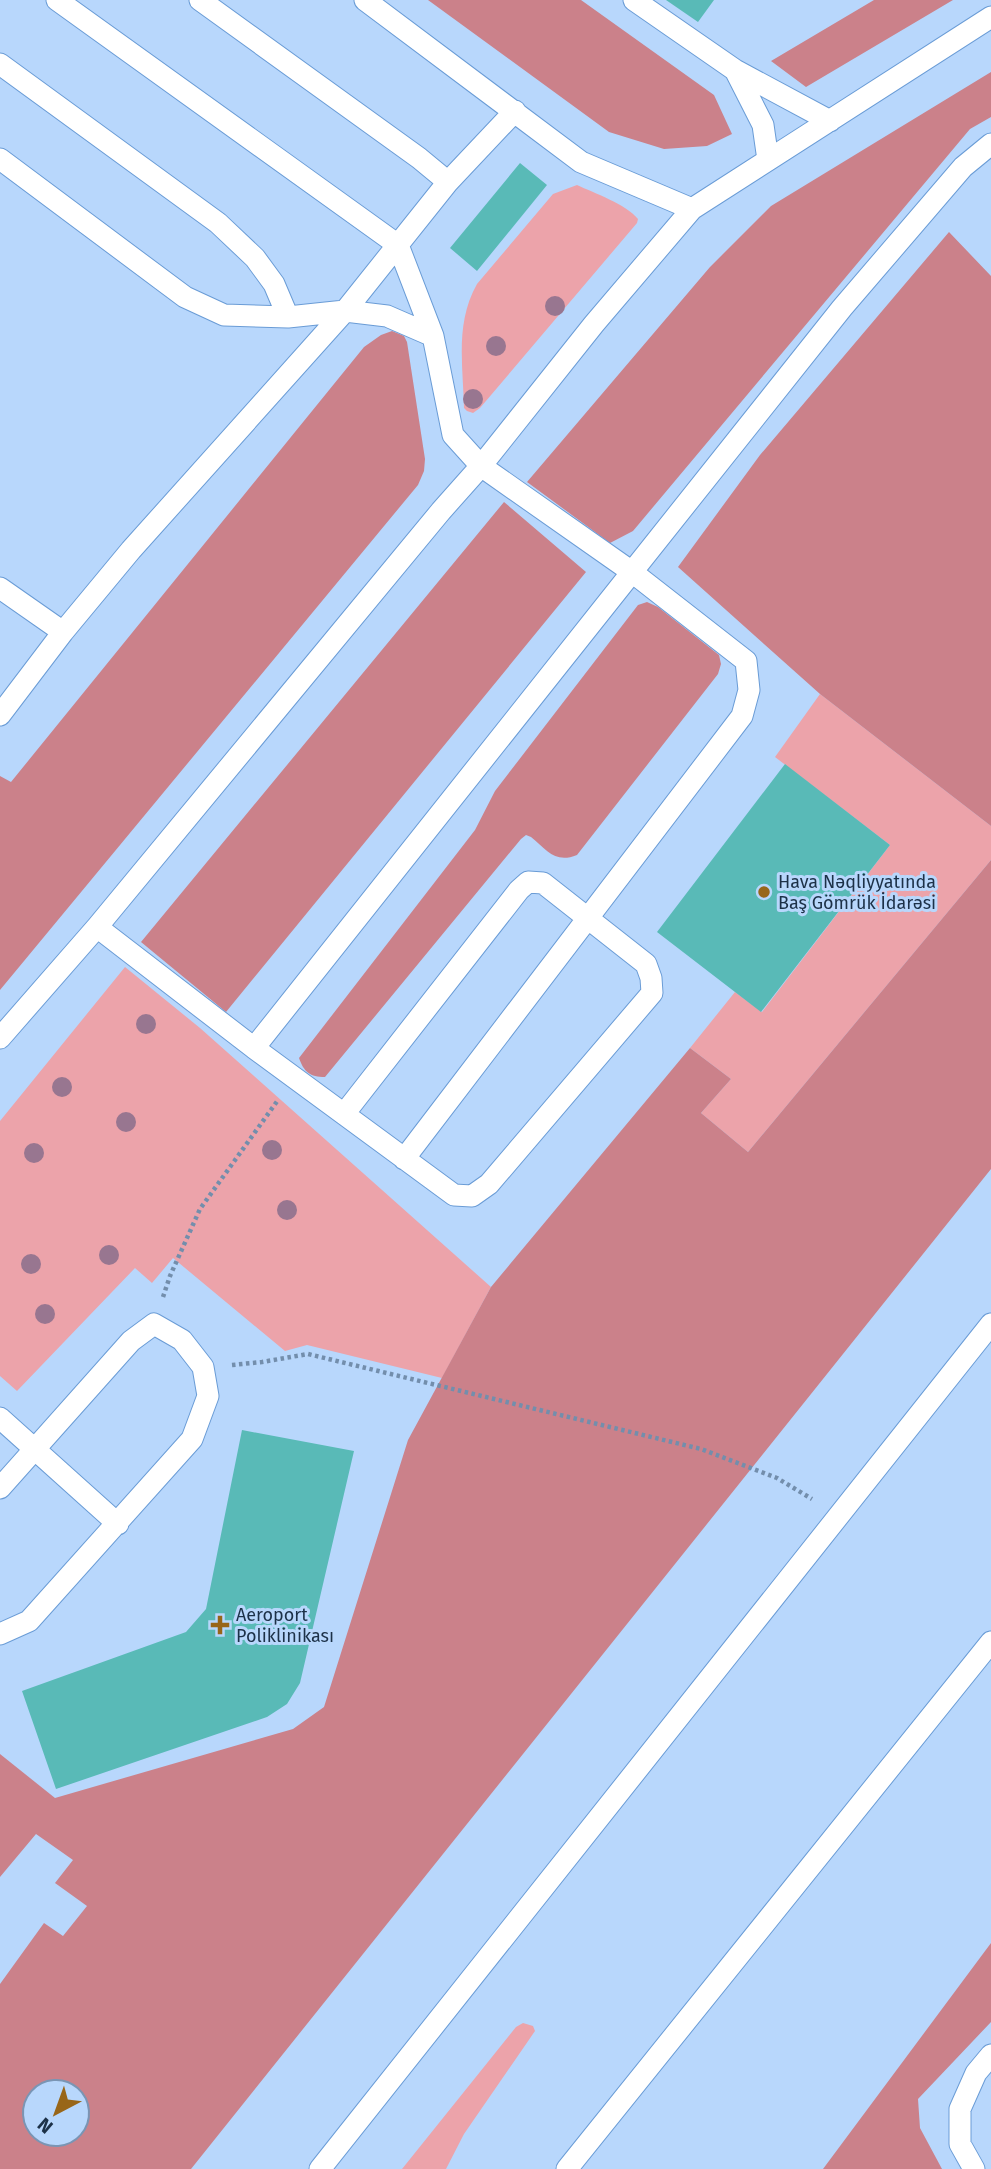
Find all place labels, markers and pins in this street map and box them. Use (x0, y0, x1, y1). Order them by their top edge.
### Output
place label: Hava Nəqliyyatında Baş Gömrük İdarəsi (778, 871, 936, 914)
marker: Hava Nəqliyyatında Baş Gömrük İdarəsi (756, 884, 772, 900)
place label: Aeroport Poliklinikası (236, 1604, 334, 1647)
marker: Aeroport Poliklinikası (210, 1615, 230, 1635)

